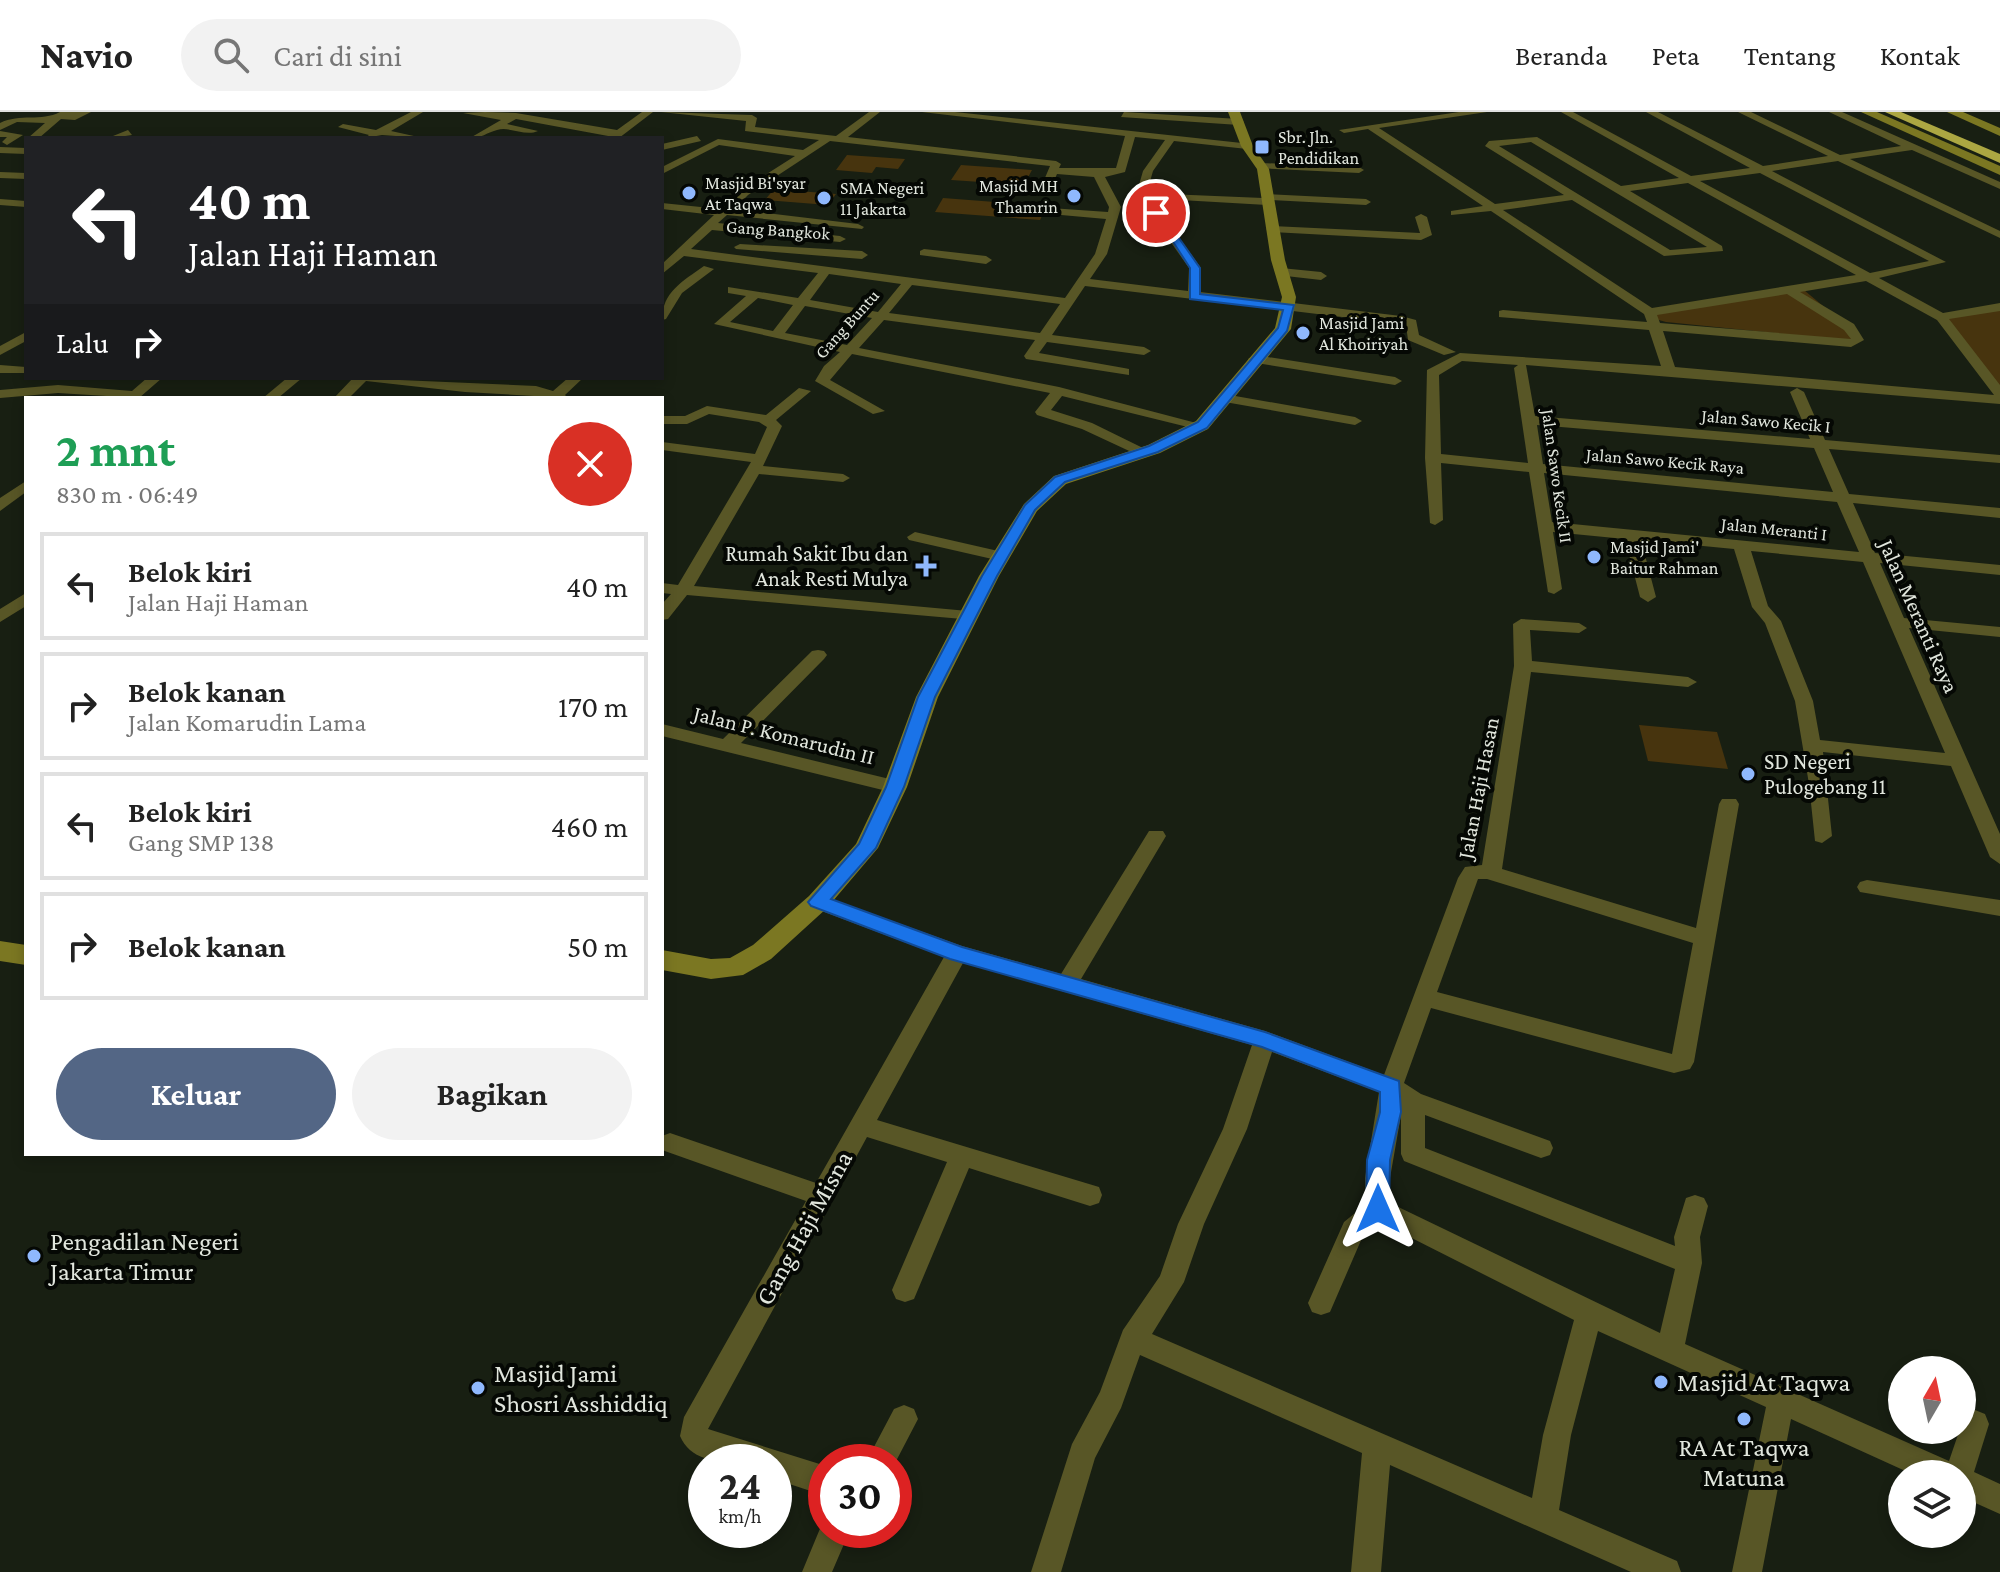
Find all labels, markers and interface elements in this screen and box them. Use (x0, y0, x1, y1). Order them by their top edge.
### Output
search box (181, 19, 741, 91)
icon: search (209, 33, 253, 77)
text: Navio (40, 34, 133, 76)
text: Cari di sini (273, 39, 402, 72)
text: Beranda (1515, 40, 1608, 71)
text: Peta (1652, 40, 1700, 71)
text: Tentang (1744, 40, 1836, 71)
text: Kontak (1880, 40, 1960, 71)
place label: Sbr. Jln. Pendidikan (1278, 127, 1359, 168)
marker: Sbr. Jln. Pendidikan (1253, 138, 1271, 156)
icon: left (56, 168, 160, 272)
text: 40 m (188, 169, 310, 231)
place label: Masjid Bi'syar At Taqwa (705, 173, 807, 214)
place label: Masjid MH Thamrin (979, 176, 1058, 217)
place label: SMA Negeri 11 Jakarta (840, 178, 925, 219)
pin (1122, 179, 1190, 247)
marker: Masjid Bi'syar At Taqwa (680, 184, 698, 202)
marker: Masjid MH Thamrin (1065, 187, 1083, 205)
marker: SMA Negeri 11 Jakarta (815, 189, 833, 207)
icon: arrive (1134, 191, 1178, 235)
street label: Gang Bangkok (725, 216, 831, 244)
text: Jalan Haji Haman (188, 234, 438, 274)
street label: Gang Buntu (811, 285, 884, 363)
place label: Masjid Jami Al Khoiriyah (1319, 313, 1409, 354)
icon: right (125, 320, 169, 364)
marker: Masjid Jami Al Khoiriyah (1294, 324, 1312, 342)
text: Lalu (56, 326, 109, 359)
street label: Jalan Sawo Kecik I (1699, 405, 1831, 437)
street label: Jalan Sawo Kecik II (1537, 406, 1576, 544)
button: close (548, 422, 632, 506)
text: 2 mnt (56, 423, 175, 476)
street label: Jalan Sawo Kecik Raya (1583, 444, 1745, 478)
text: 830 m · 06:49 (56, 480, 198, 509)
street label: Jalan Meranti I (1718, 513, 1828, 544)
street label: Jalan Meranti Raya (1873, 534, 1964, 697)
place label: Masjid Jami' Baitur Rahman (1610, 537, 1719, 578)
place label: Rumah Sakit Ibu dan Anak Resti Mulya (725, 541, 908, 591)
marker: Masjid Jami' Baitur Rahman (1585, 548, 1603, 566)
text: Belok kiri (128, 555, 252, 588)
marker: Rumah Sakit Ibu dan Anak Resti Mulya (915, 555, 937, 577)
icon: left (60, 564, 104, 608)
text: 40 m (566, 570, 628, 603)
text: Jalan Haji Haman (128, 588, 309, 617)
text: Belok kanan (128, 675, 286, 708)
icon: right (60, 684, 104, 728)
text: 170 m (558, 690, 628, 723)
street label: Jalan P. Komarudin II (689, 700, 877, 770)
text: Jalan Komarudin Lama (128, 708, 366, 737)
street label: Jalan Haji Hasan (1452, 715, 1504, 863)
place label: SD Negeri Pulogebang 11 (1764, 749, 1886, 799)
marker: SD Negeri Pulogebang 11 (1739, 765, 1757, 783)
text: Belok kiri (128, 795, 252, 828)
icon: left (60, 804, 104, 848)
text: 460 m (551, 810, 628, 843)
text: Gang SMP 138 (128, 828, 275, 857)
icon: right (60, 924, 104, 968)
text: Belok kanan (128, 930, 286, 963)
text: 50 m (567, 930, 628, 963)
button: Keluar (56, 1048, 336, 1140)
button: Bagikan (352, 1048, 632, 1140)
street label: Gang Haji Misna (750, 1146, 858, 1310)
position arrow (1336, 1167, 1420, 1251)
place label: Pengadilan Negeri Jakarta Timur (48, 1227, 239, 1286)
marker: Pengadilan Negeri Jakarta Timur (25, 1247, 43, 1265)
north arrow (1888, 1356, 1976, 1444)
map controls (1888, 1356, 1976, 1548)
place label: Masjid Jami Shosri Asshiddiq (494, 1359, 668, 1418)
place label: Masjid At Taqwa (1677, 1368, 1850, 1397)
marker: Masjid At Taqwa (1652, 1373, 1670, 1391)
marker: Masjid Jami Shosri Asshiddiq (469, 1379, 487, 1397)
marker: RA At Taqwa Matuna (1735, 1410, 1753, 1428)
place label: RA At Taqwa Matuna (1679, 1433, 1809, 1492)
speed limit sign: 30 (808, 1444, 912, 1548)
button: layers (1888, 1460, 1976, 1548)
text: 24 (719, 1463, 761, 1508)
text: km/h (718, 1505, 762, 1527)

